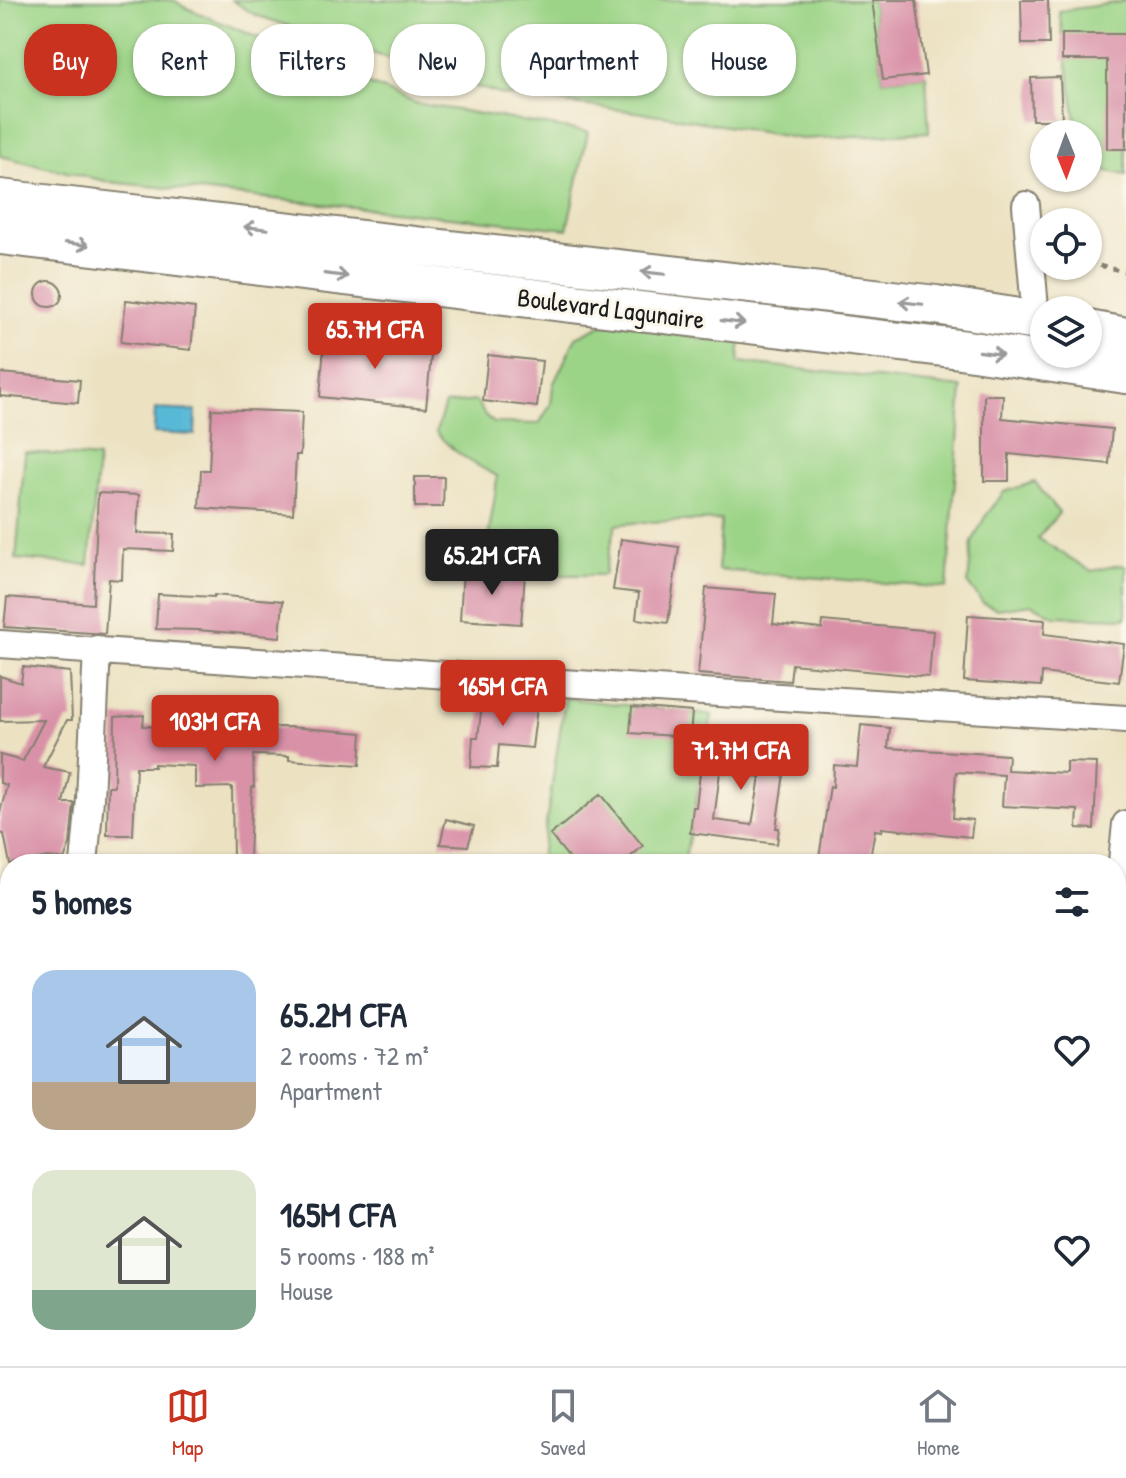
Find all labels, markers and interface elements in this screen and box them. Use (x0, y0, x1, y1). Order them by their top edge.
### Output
chip: Buy (24, 24, 117, 96)
chip: Rent (133, 24, 235, 96)
chip: Filters (251, 24, 374, 96)
chip: New (390, 24, 485, 96)
chip: Apartment (501, 24, 667, 96)
chip: House (683, 24, 796, 96)
north arrow (1030, 120, 1102, 192)
map controls (1030, 120, 1102, 368)
button: locate (1030, 208, 1102, 280)
one-way arrow (243, 221, 270, 236)
one-way arrow (64, 237, 90, 252)
one-way arrow (640, 266, 667, 281)
one-way arrow (323, 268, 348, 283)
street label: Boulevard Lagunaire (516, 279, 706, 337)
one-way arrow (898, 295, 925, 310)
button: layers (1030, 296, 1102, 368)
pin: 65.7M CFA (283, 303, 467, 371)
text: 65.7M CFA (326, 311, 424, 346)
one-way arrow (720, 315, 745, 330)
one-way arrow (978, 346, 1003, 361)
pin: 65.2M CFA (400, 529, 584, 597)
text: 65.2M CFA (443, 537, 541, 572)
pin: 165M CFA (420, 660, 586, 728)
text: 165M CFA (459, 668, 547, 703)
pin: 103M CFA (132, 695, 298, 763)
text: 103M CFA (170, 703, 260, 738)
pin: 71.7M CFA (649, 724, 833, 792)
text: 71.7M CFA (692, 732, 790, 767)
text: 5 homes (32, 879, 132, 925)
icon: filters (1050, 880, 1094, 924)
text: 65.2M CFA (280, 992, 407, 1038)
icon: home (96, 1002, 192, 1098)
icon: heart (1050, 1028, 1094, 1072)
text: 2 rooms · 72 m² (280, 1038, 429, 1073)
text: Apartment (280, 1073, 382, 1108)
text: 165M CFA (280, 1192, 396, 1238)
icon: home (96, 1202, 192, 1298)
icon: heart (1050, 1228, 1094, 1272)
text: 5 rooms · 188 m² (280, 1238, 434, 1273)
text: House (280, 1273, 333, 1308)
tab: Map (166, 1384, 210, 1462)
tab: Saved (541, 1384, 585, 1462)
tab: Home (916, 1384, 960, 1462)

